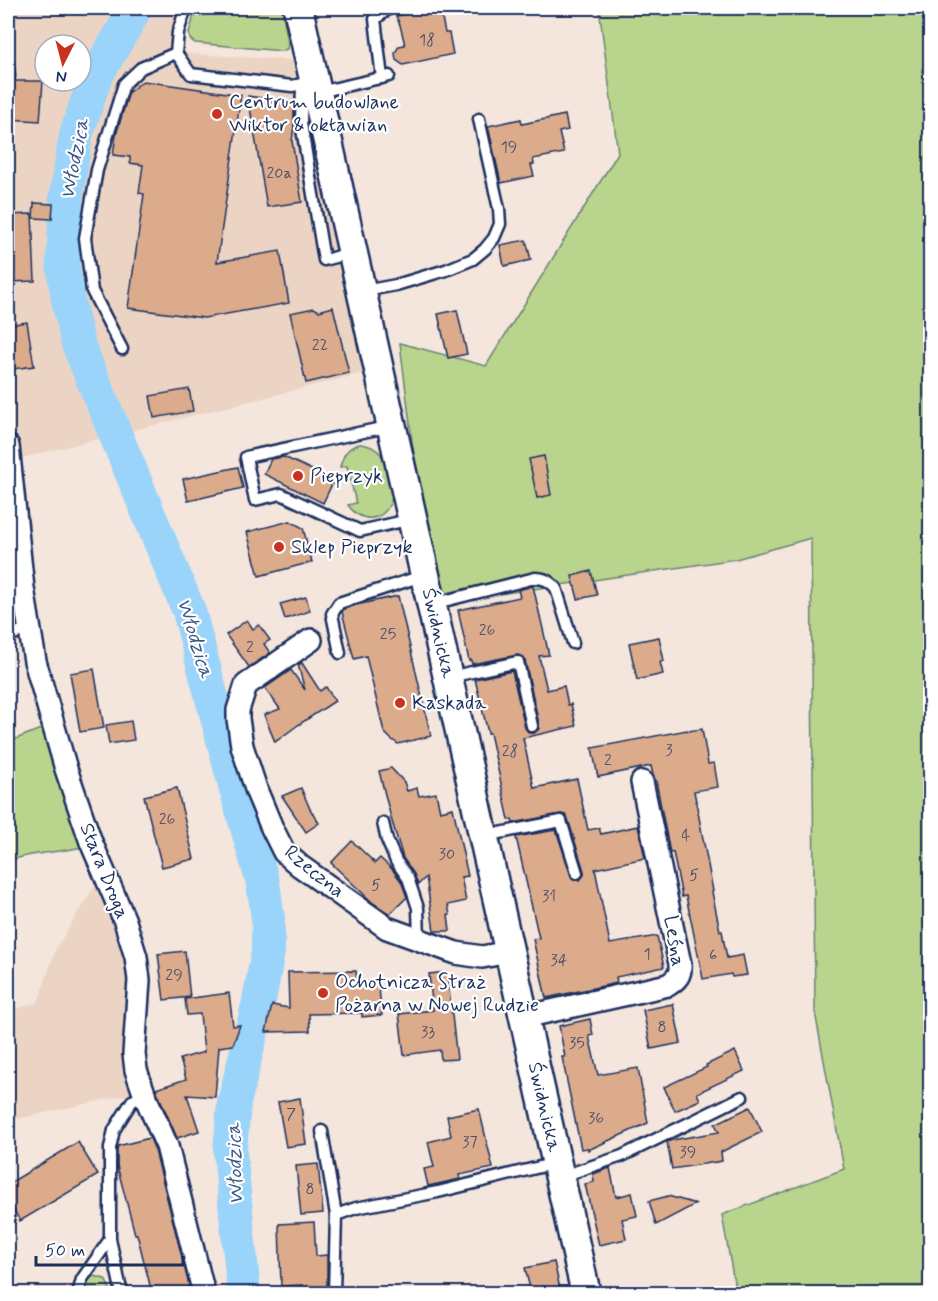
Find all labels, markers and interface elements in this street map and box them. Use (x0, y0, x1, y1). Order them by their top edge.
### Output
house number: 18 (419, 30, 435, 51)
north arrow (33, 33, 93, 93)
text: N (55, 65, 68, 87)
place label: Centrum budowlane Wiktor & oktawian (229, 89, 399, 139)
marker: Centrum budowlane Wiktor & oktawian (210, 107, 224, 121)
water label: Włodzica (53, 115, 97, 202)
house number: 19 (501, 137, 517, 158)
house number: 20a (266, 163, 292, 184)
house number: 22 (312, 335, 328, 356)
place label: Pieprzyk (310, 463, 383, 490)
marker: Pieprzyk (291, 469, 305, 483)
place label: Sklep Pieprzyk (291, 534, 413, 561)
marker: Sklep Pieprzyk (272, 540, 286, 554)
street label: Świdnicka (415, 585, 462, 681)
water label: Włodzica (170, 595, 221, 683)
house number: 26 (479, 620, 495, 641)
house number: 25 (380, 624, 396, 645)
house number: 2 (246, 637, 254, 658)
place label: Kaskada (412, 690, 487, 717)
marker: Kaskada (393, 696, 407, 710)
house number: 3 (665, 740, 673, 761)
house number: 28 (502, 741, 518, 762)
house number: 2 (604, 750, 612, 771)
house number: 26 (159, 809, 175, 830)
street label: Stara Droga (73, 819, 135, 923)
house number: 4 (681, 825, 691, 846)
street label: Rzeczna (278, 839, 350, 905)
house number: 30 (439, 844, 455, 865)
house number: 5 (689, 865, 699, 886)
house number: 5 (371, 875, 381, 896)
house number: 31 (542, 886, 556, 907)
street label: Leśna (657, 914, 691, 968)
house number: 1 (643, 944, 651, 965)
house number: 6 (709, 945, 717, 966)
house number: 34 (551, 950, 568, 971)
house number: 29 (165, 965, 183, 986)
place label: Ochotnicza Straż Pożarna w Nowej Rudzie (335, 969, 539, 1019)
marker: Ochotnicza Straż Pożarna w Nowej Rudzie (316, 986, 330, 1000)
house number: 8 (657, 1017, 667, 1038)
house number: 33 (421, 1022, 435, 1043)
house number: 35 (569, 1033, 585, 1054)
street label: Świdnicka (521, 1059, 568, 1155)
house number: 7 (286, 1104, 296, 1125)
house number: 36 (588, 1108, 604, 1129)
water label: Włodzica (220, 1121, 250, 1205)
house number: 37 (462, 1132, 478, 1153)
house number: 39 (680, 1142, 696, 1163)
house number: 8 (305, 1179, 315, 1200)
scale bar (36, 1229, 183, 1267)
text: 50 m (45, 1239, 85, 1263)

